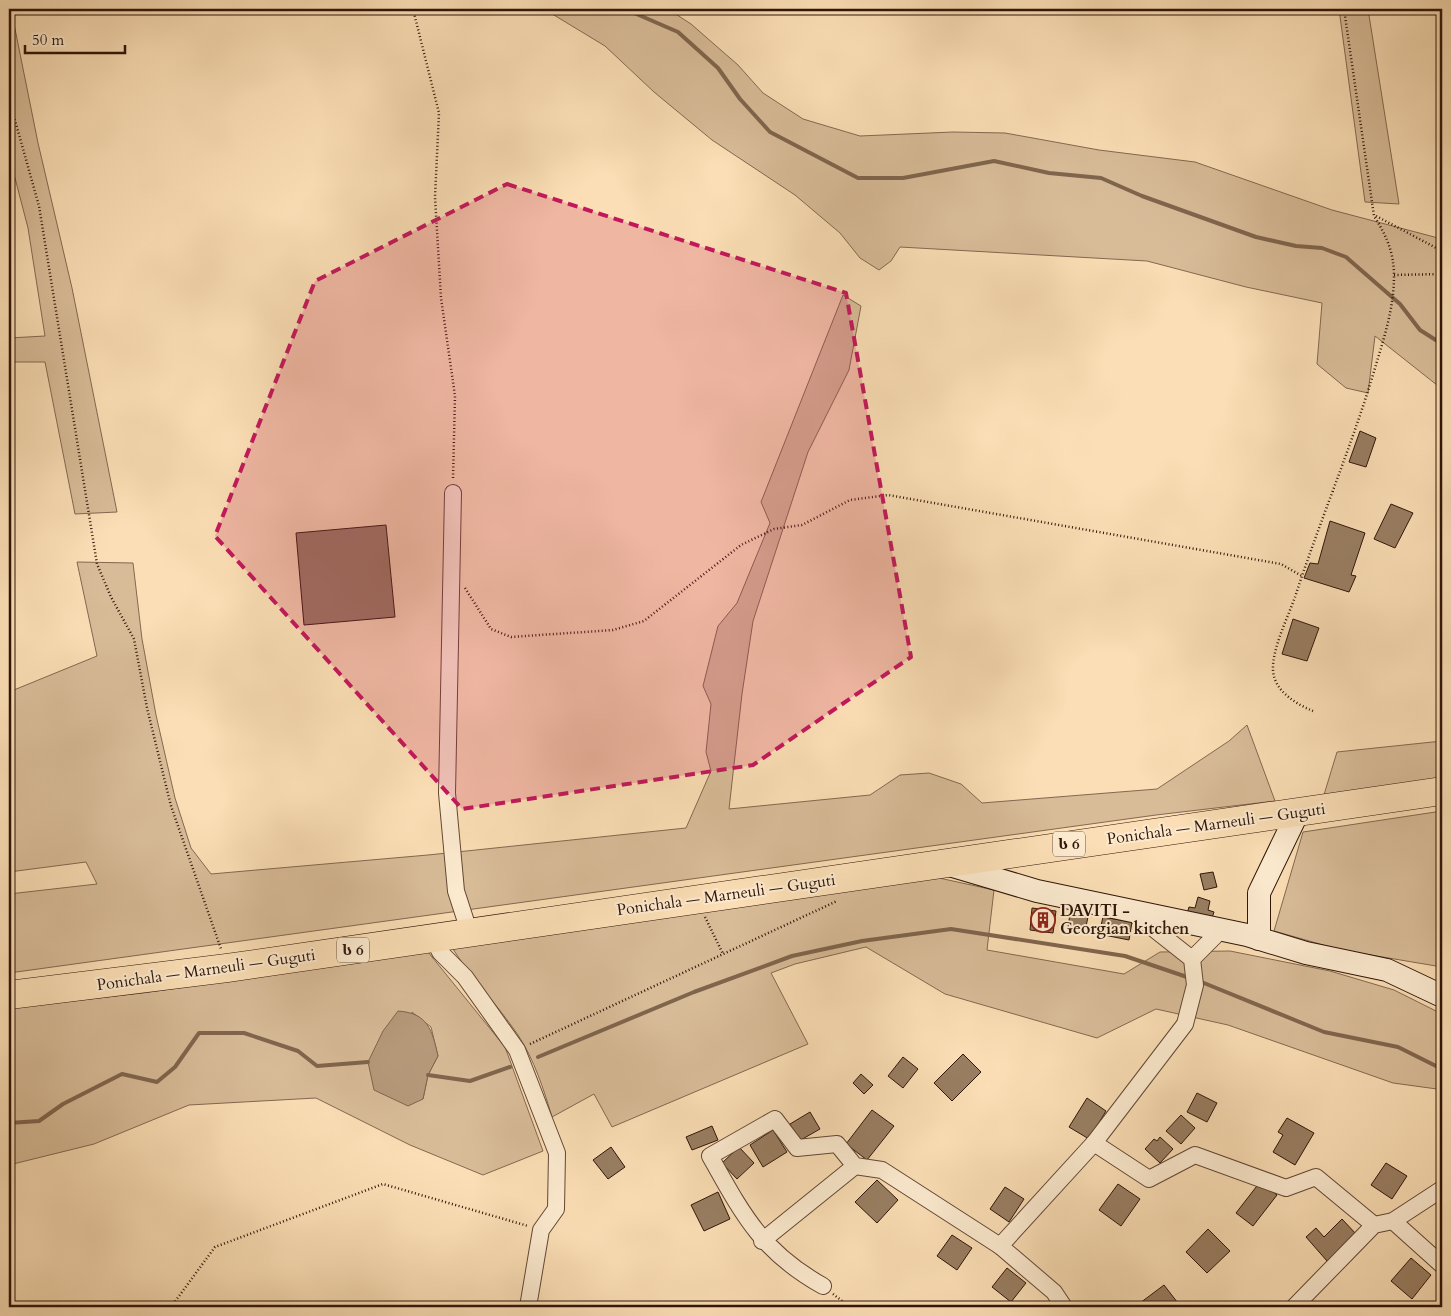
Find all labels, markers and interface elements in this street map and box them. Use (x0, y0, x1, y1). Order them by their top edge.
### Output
scale bar (25, 22, 125, 54)
text: 50 m (32, 30, 64, 50)
street label: Ponichala — Marneuli — Guguti (1105, 798, 1327, 850)
road number: ს 6 (1053, 832, 1085, 856)
street label: Ponichala — Marneuli — Guguti (615, 869, 837, 921)
place label: DAVITI - Georgian kitchen (1060, 900, 1190, 940)
building icon: DAVITI - Georgian kitchen (1030, 907, 1056, 933)
road number: ს 6 (337, 938, 369, 962)
street label: Ponichala — Marneuli — Guguti (95, 944, 317, 996)

